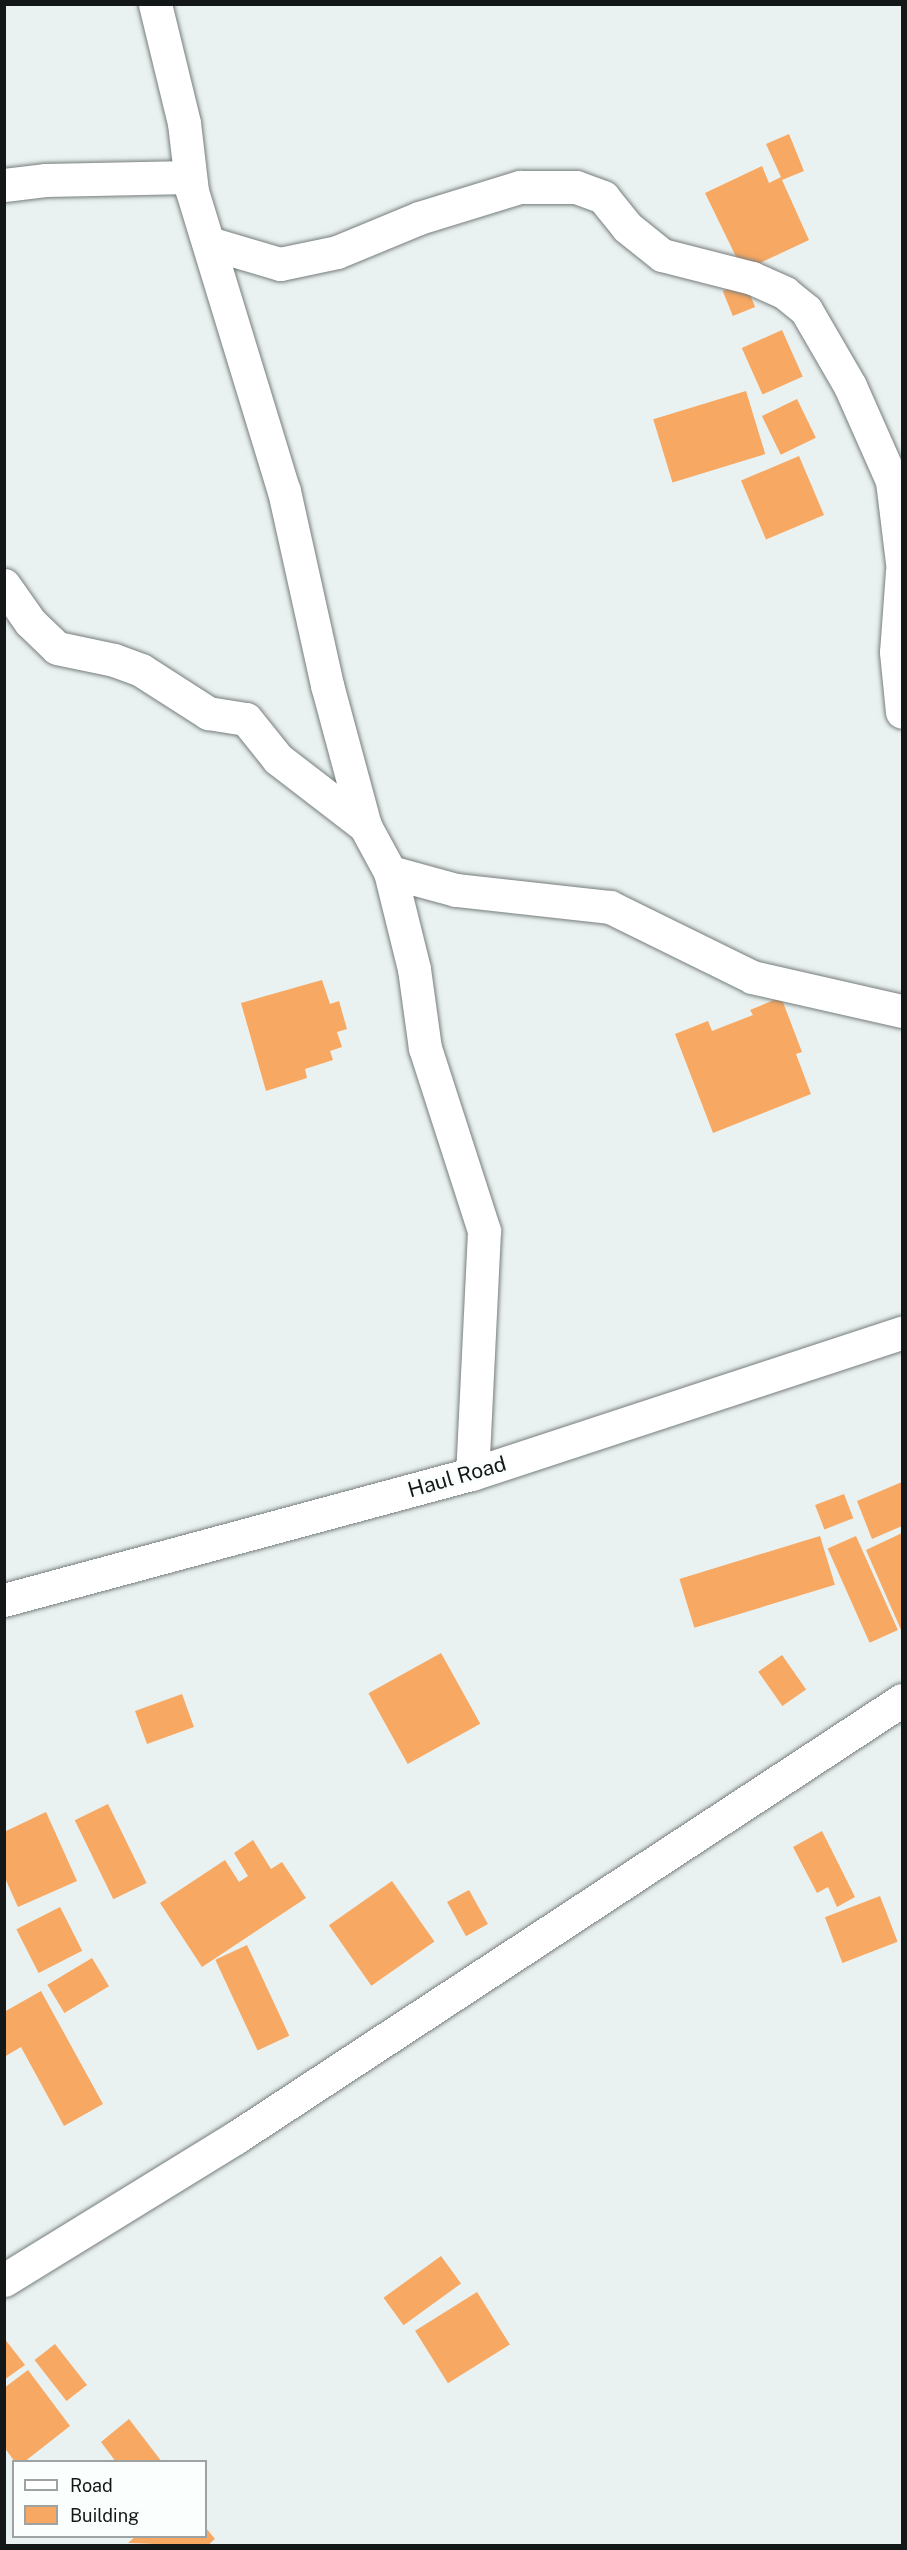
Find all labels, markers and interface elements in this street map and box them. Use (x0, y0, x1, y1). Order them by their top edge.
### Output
street label: Haul Road (405, 1451, 509, 1503)
legend (12, 2460, 207, 2538)
text: Road (70, 2475, 113, 2496)
text: Building (70, 2505, 139, 2526)

